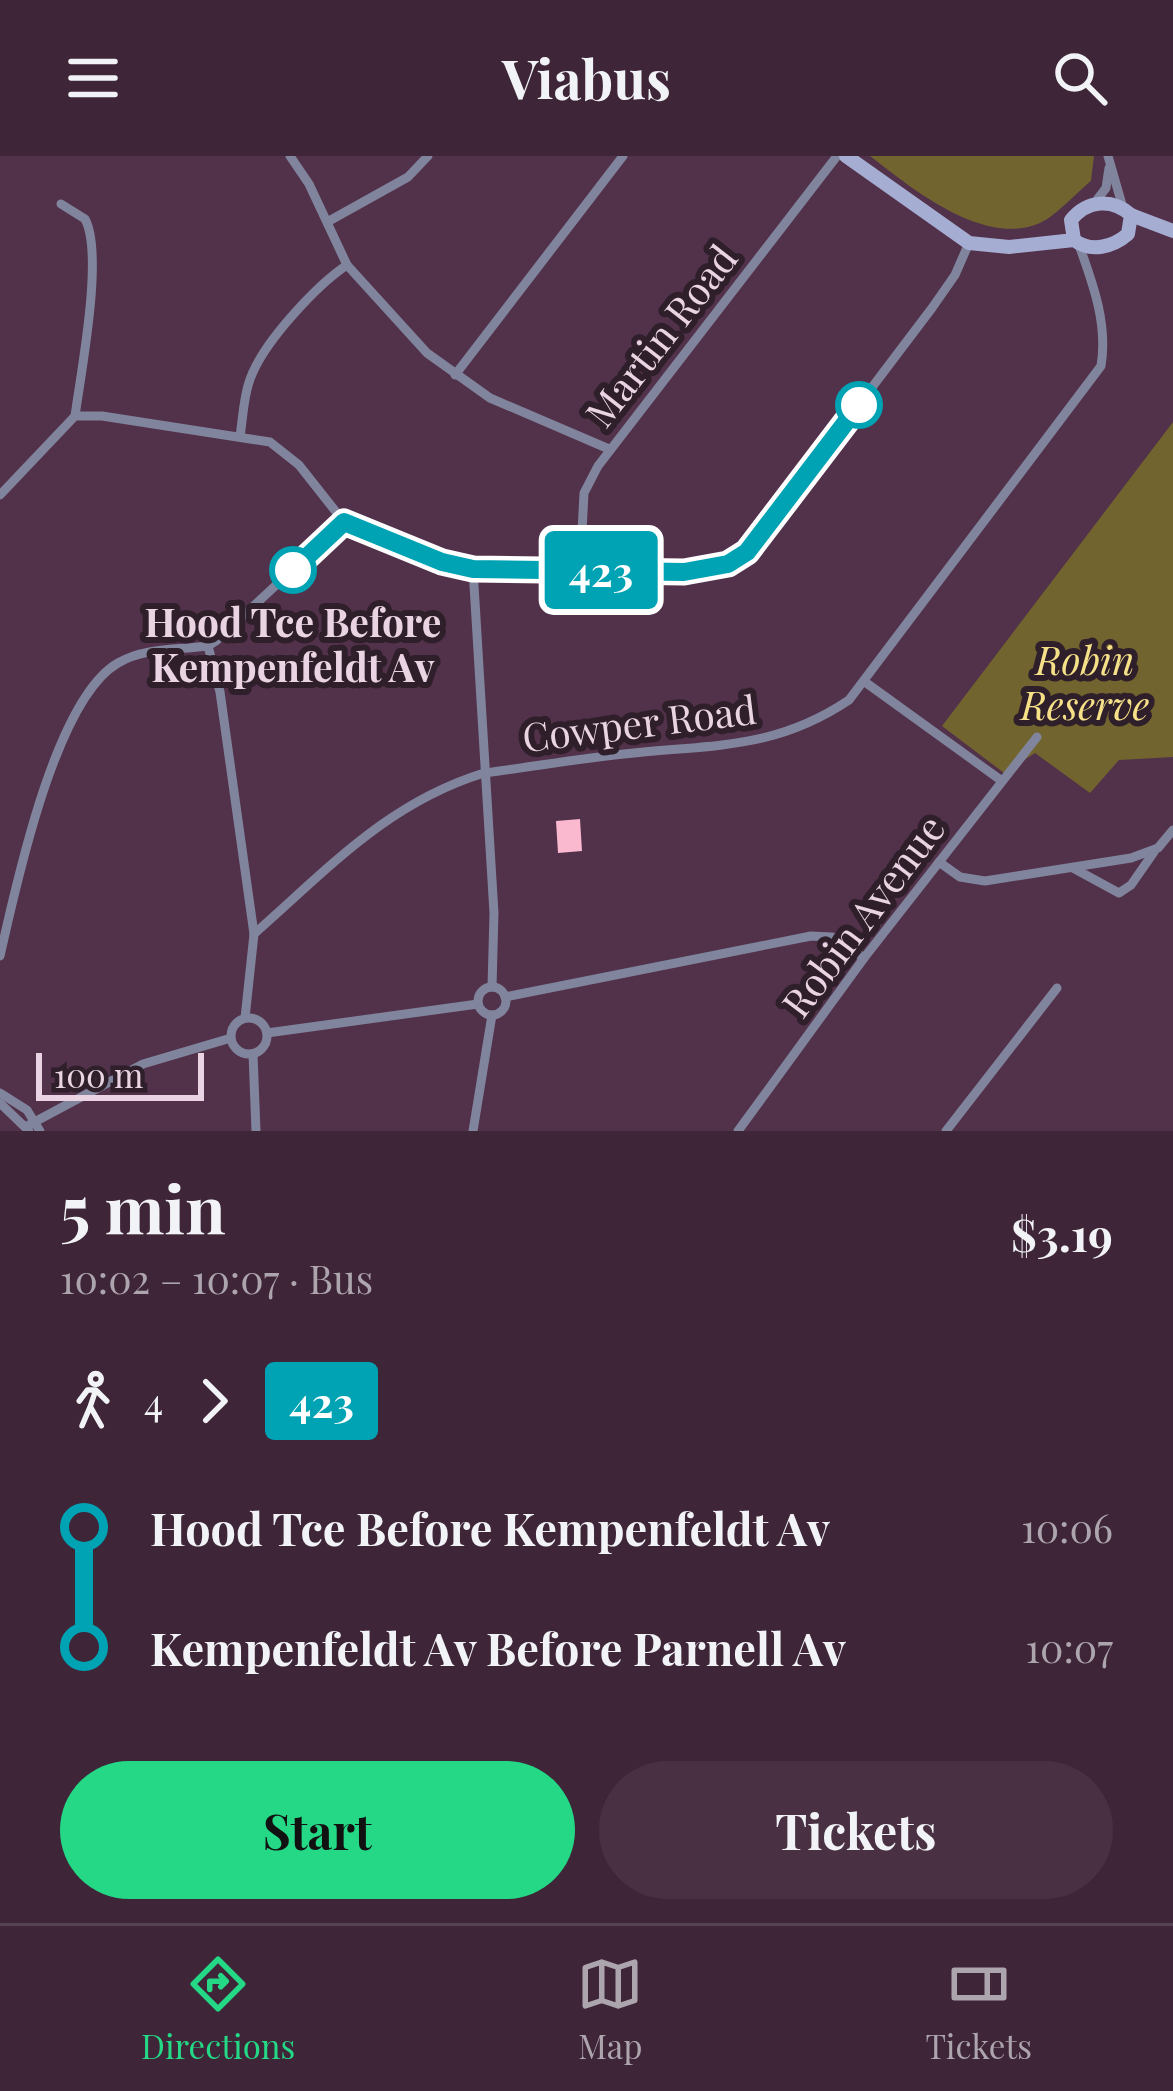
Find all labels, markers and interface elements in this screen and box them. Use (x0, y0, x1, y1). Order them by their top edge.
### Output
text: Viabus (502, 42, 671, 114)
icon: menu (60, 45, 126, 111)
icon: search (1047, 45, 1113, 111)
street label: Martin Road (573, 233, 747, 437)
unlabelled marker (837, 383, 881, 427)
line badge: 423 (532, 531, 670, 609)
text: 423 (569, 542, 633, 598)
marker: Hood Tce Before Kempenfeldt Av (271, 548, 315, 592)
place label: Hood Tce Before Kempenfeldt Av (145, 595, 441, 692)
park label: Robin Reserve (1019, 633, 1149, 730)
street label: Cowper Road (519, 682, 759, 762)
street label: Robin Avenue (769, 803, 955, 1027)
scale bar (36, 1047, 204, 1100)
text: 100 m (54, 1052, 143, 1096)
text: 5 min (60, 1163, 226, 1251)
text: $3.19 (1011, 1203, 1113, 1263)
text: 10:02 – 10:07 · Bus (60, 1252, 373, 1304)
icon: walk (60, 1368, 126, 1434)
icon: forward (181, 1368, 247, 1434)
text: 423 (289, 1373, 354, 1429)
text: 4 (144, 1375, 163, 1427)
text: Hood Tce Before Kempenfeldt Av (150, 1497, 830, 1557)
text: 10:06 (1021, 1501, 1113, 1553)
text: Kempenfeldt Av Before Parnell Av (150, 1617, 846, 1677)
text: 10:07 (1026, 1621, 1113, 1673)
button: Start (60, 1761, 575, 1899)
button: Tickets (599, 1761, 1113, 1899)
tab: Directions (141, 1951, 295, 2067)
tab: Map (577, 1951, 643, 2067)
tab: Tickets (925, 1951, 1032, 2067)

